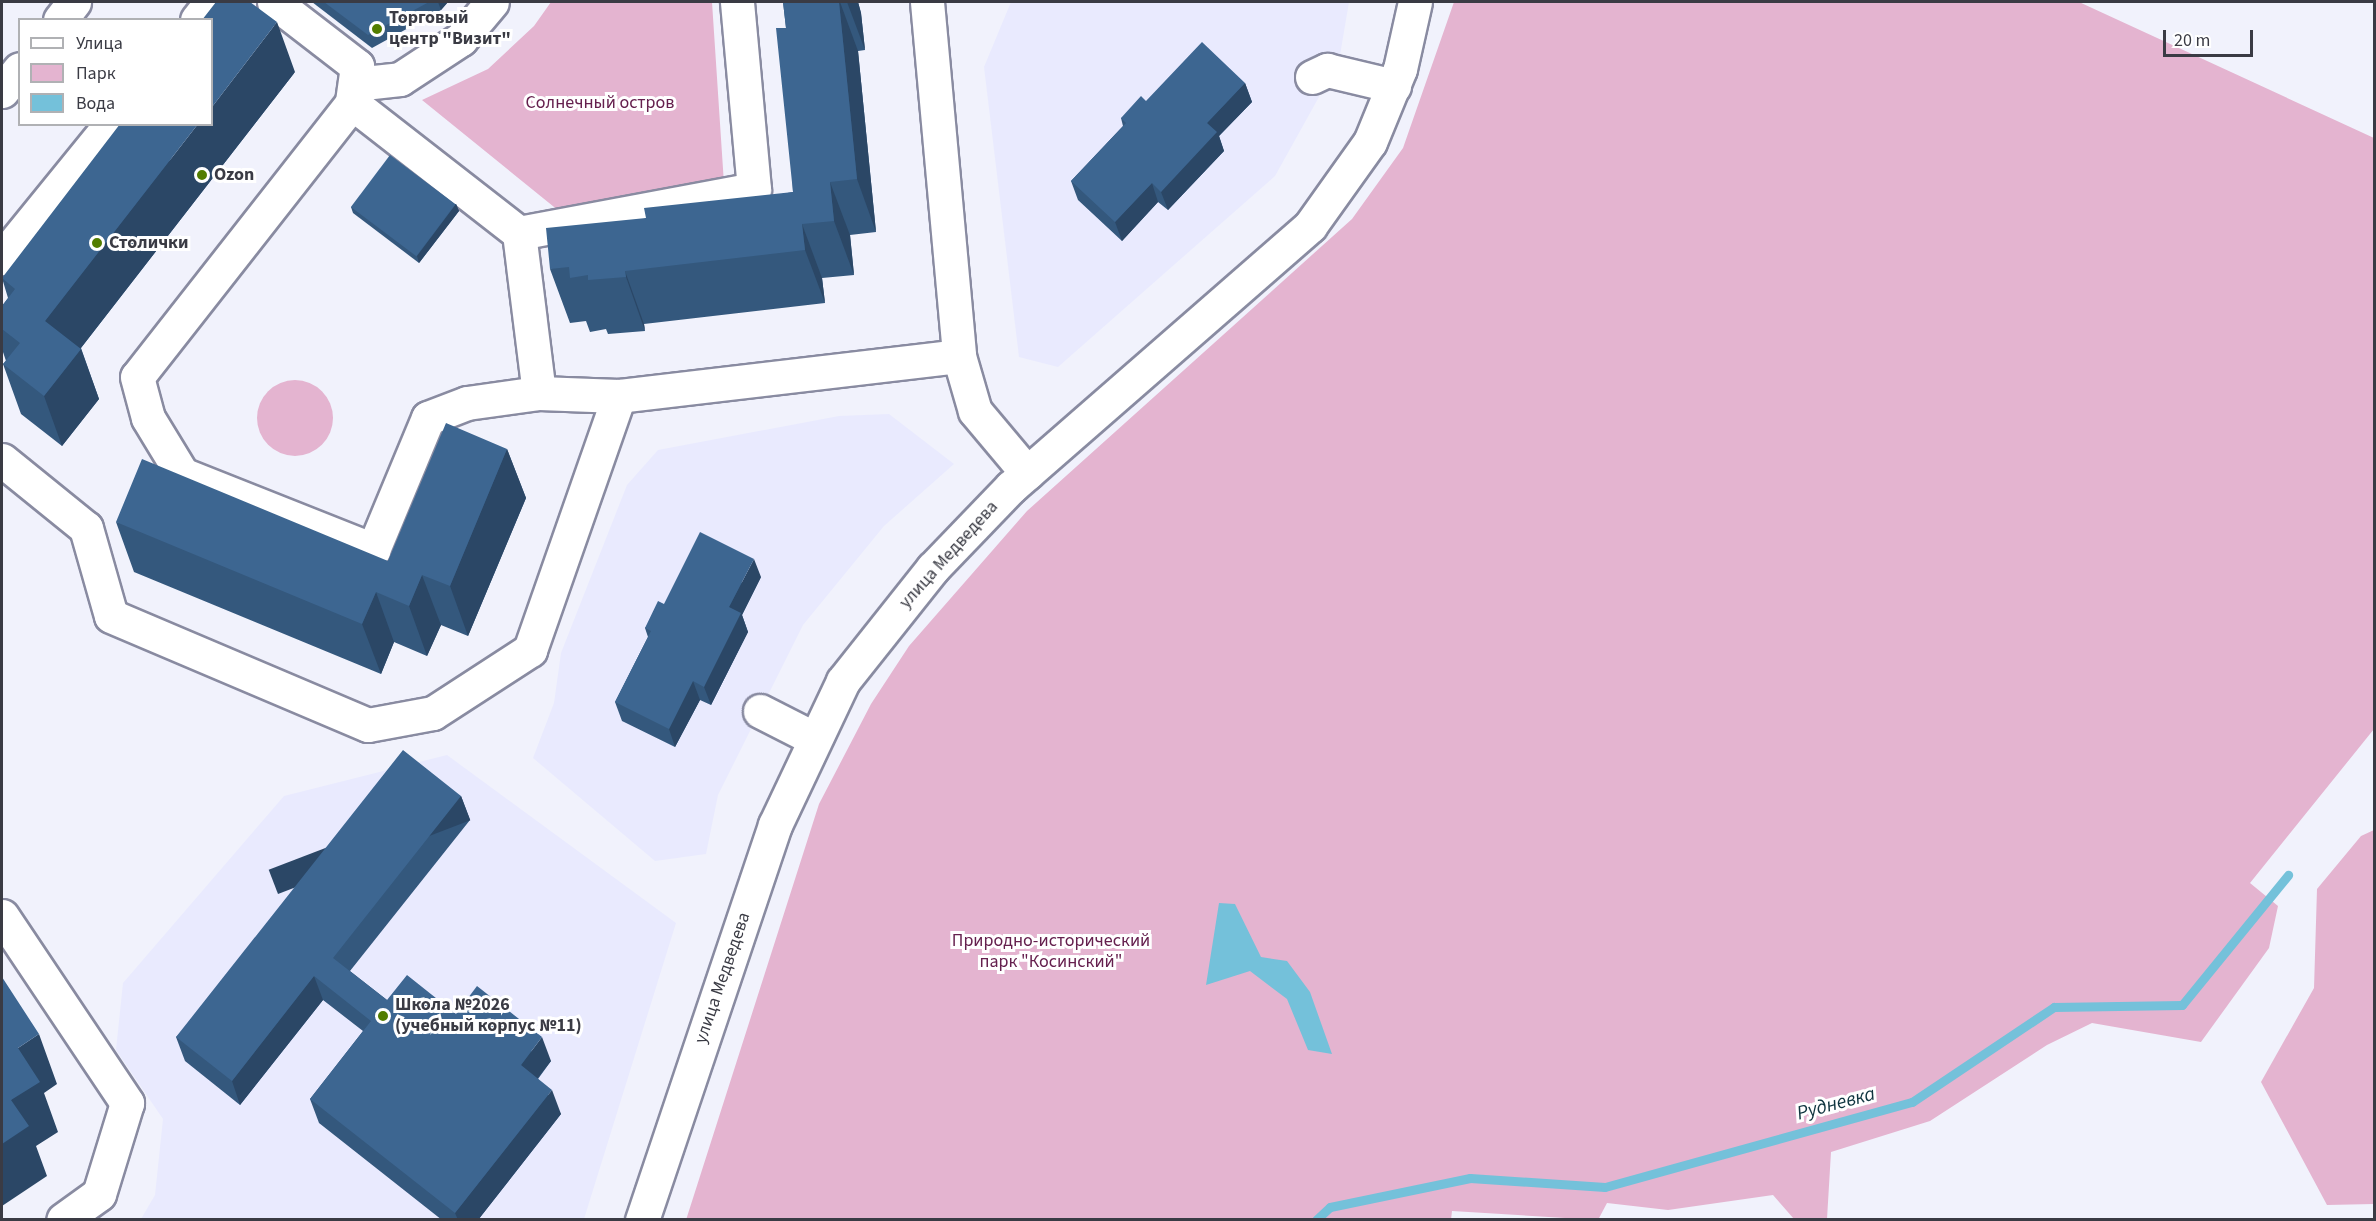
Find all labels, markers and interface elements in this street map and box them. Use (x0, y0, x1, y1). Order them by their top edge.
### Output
place label: Торговый центр "Визит" (389, 8, 511, 50)
legend (18, 18, 213, 126)
scale bar (2166, 18, 2256, 56)
marker: Торговый центр "Визит" (370, 22, 384, 36)
text: 20 m (2174, 28, 2210, 53)
text: Улица (76, 31, 123, 56)
text: Парк (76, 61, 116, 86)
text: Вода (76, 91, 115, 116)
park label: Солнечный остров (526, 92, 674, 114)
place label: Ozon (214, 164, 254, 186)
marker: Ozon (195, 168, 209, 182)
place label: Столички (109, 232, 188, 254)
marker: Столички (90, 236, 104, 250)
street label: улица Медведева (895, 497, 1003, 613)
street label: улица Медведева (690, 910, 756, 1046)
park label: Природно-исторический парк "Косинский" (952, 931, 1150, 974)
place label: Школа №2026 (учебный корпус №11) (395, 995, 582, 1038)
marker: Школа №2026 (учебный корпус №11) (376, 1009, 390, 1023)
water label: Рудневка (1794, 1082, 1878, 1126)

